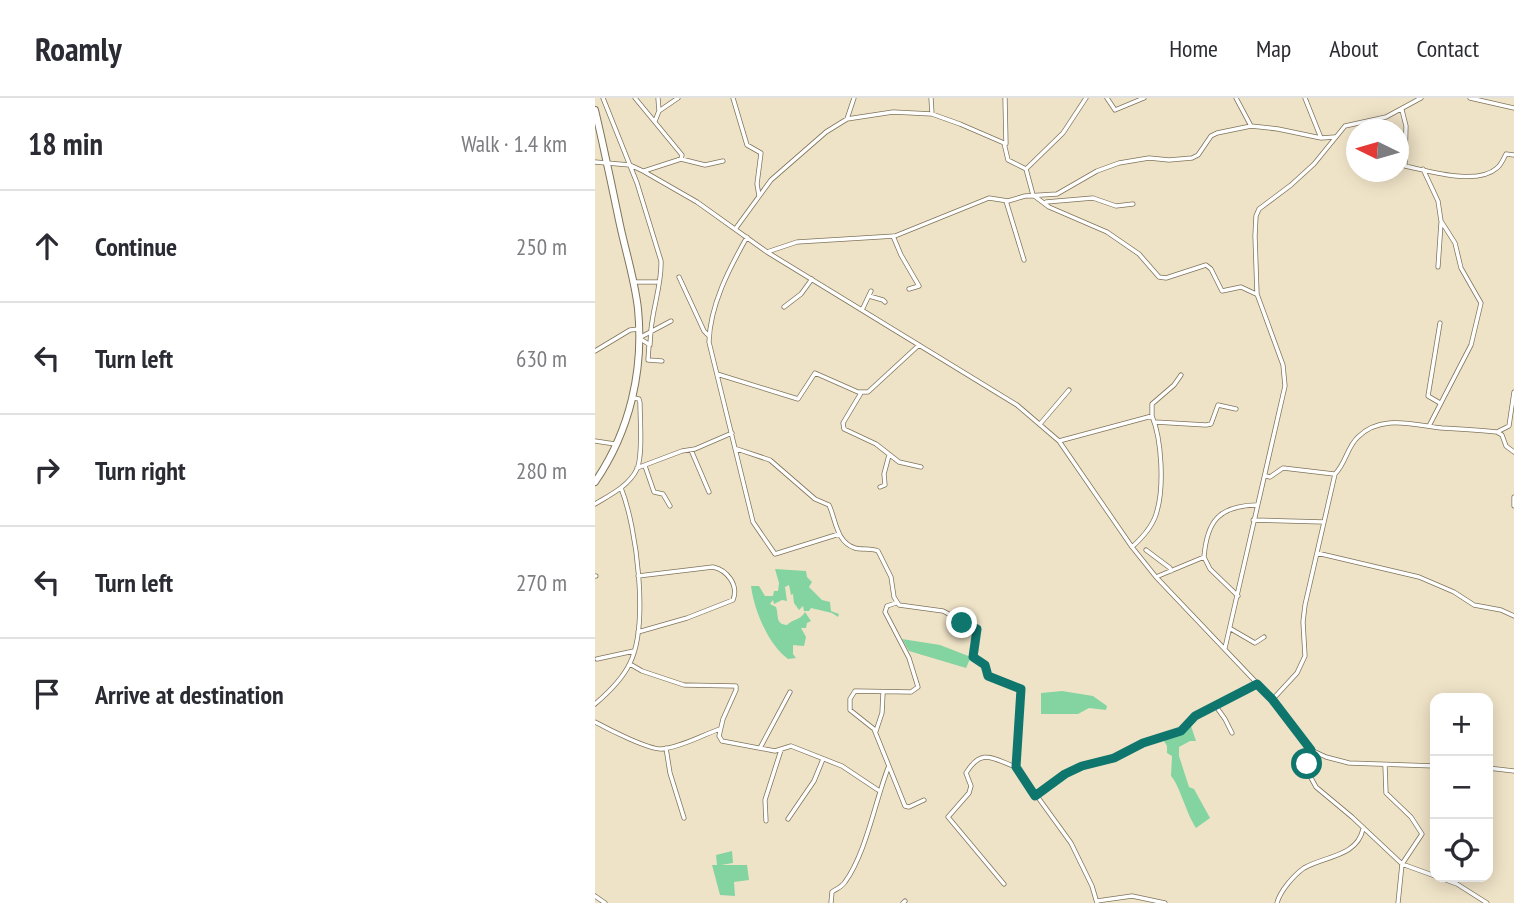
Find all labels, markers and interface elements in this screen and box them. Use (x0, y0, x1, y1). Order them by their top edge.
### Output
text: Roamly (35, 27, 122, 70)
text: Home (1169, 33, 1218, 64)
text: Map (1256, 33, 1291, 64)
text: About (1329, 33, 1378, 64)
text: Contact (1416, 33, 1479, 64)
north arrow (1346, 119, 1409, 182)
text: 18 min (28, 124, 103, 163)
text: Walk · 1.4 km (461, 129, 567, 158)
icon: ahead (28, 227, 66, 265)
text: Continue (95, 230, 177, 263)
text: 250 m (516, 232, 567, 261)
icon: left (28, 339, 66, 377)
text: Turn left (95, 342, 173, 375)
text: 630 m (516, 344, 567, 373)
icon: right (28, 451, 66, 489)
text: Turn right (95, 454, 186, 487)
text: 280 m (516, 456, 567, 485)
icon: left (28, 563, 66, 601)
text: Turn left (95, 566, 173, 599)
text: 270 m (516, 568, 567, 597)
route end (946, 607, 977, 638)
icon: arrive (28, 675, 66, 713)
text: Arrive at destination (95, 678, 284, 711)
map controls (1430, 693, 1493, 882)
button: + (1430, 693, 1493, 756)
route start (1291, 748, 1322, 779)
button: − (1430, 756, 1493, 819)
button: locate (1430, 819, 1493, 882)

